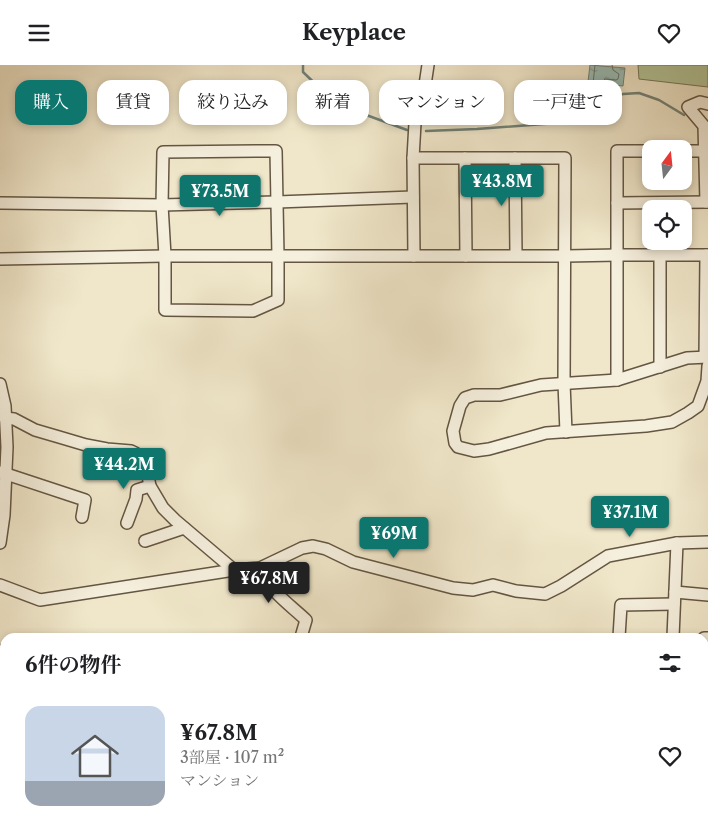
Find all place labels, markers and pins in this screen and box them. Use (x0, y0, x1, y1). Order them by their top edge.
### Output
pin: ¥43.8M (461, 165, 543, 207)
pin: ¥73.5M (179, 175, 261, 217)
pin: ¥44.2M (83, 447, 165, 490)
pin: ¥37.1M (589, 495, 671, 538)
pin: ¥69M (364, 517, 424, 559)
pin: ¥67.8M (228, 561, 310, 604)

